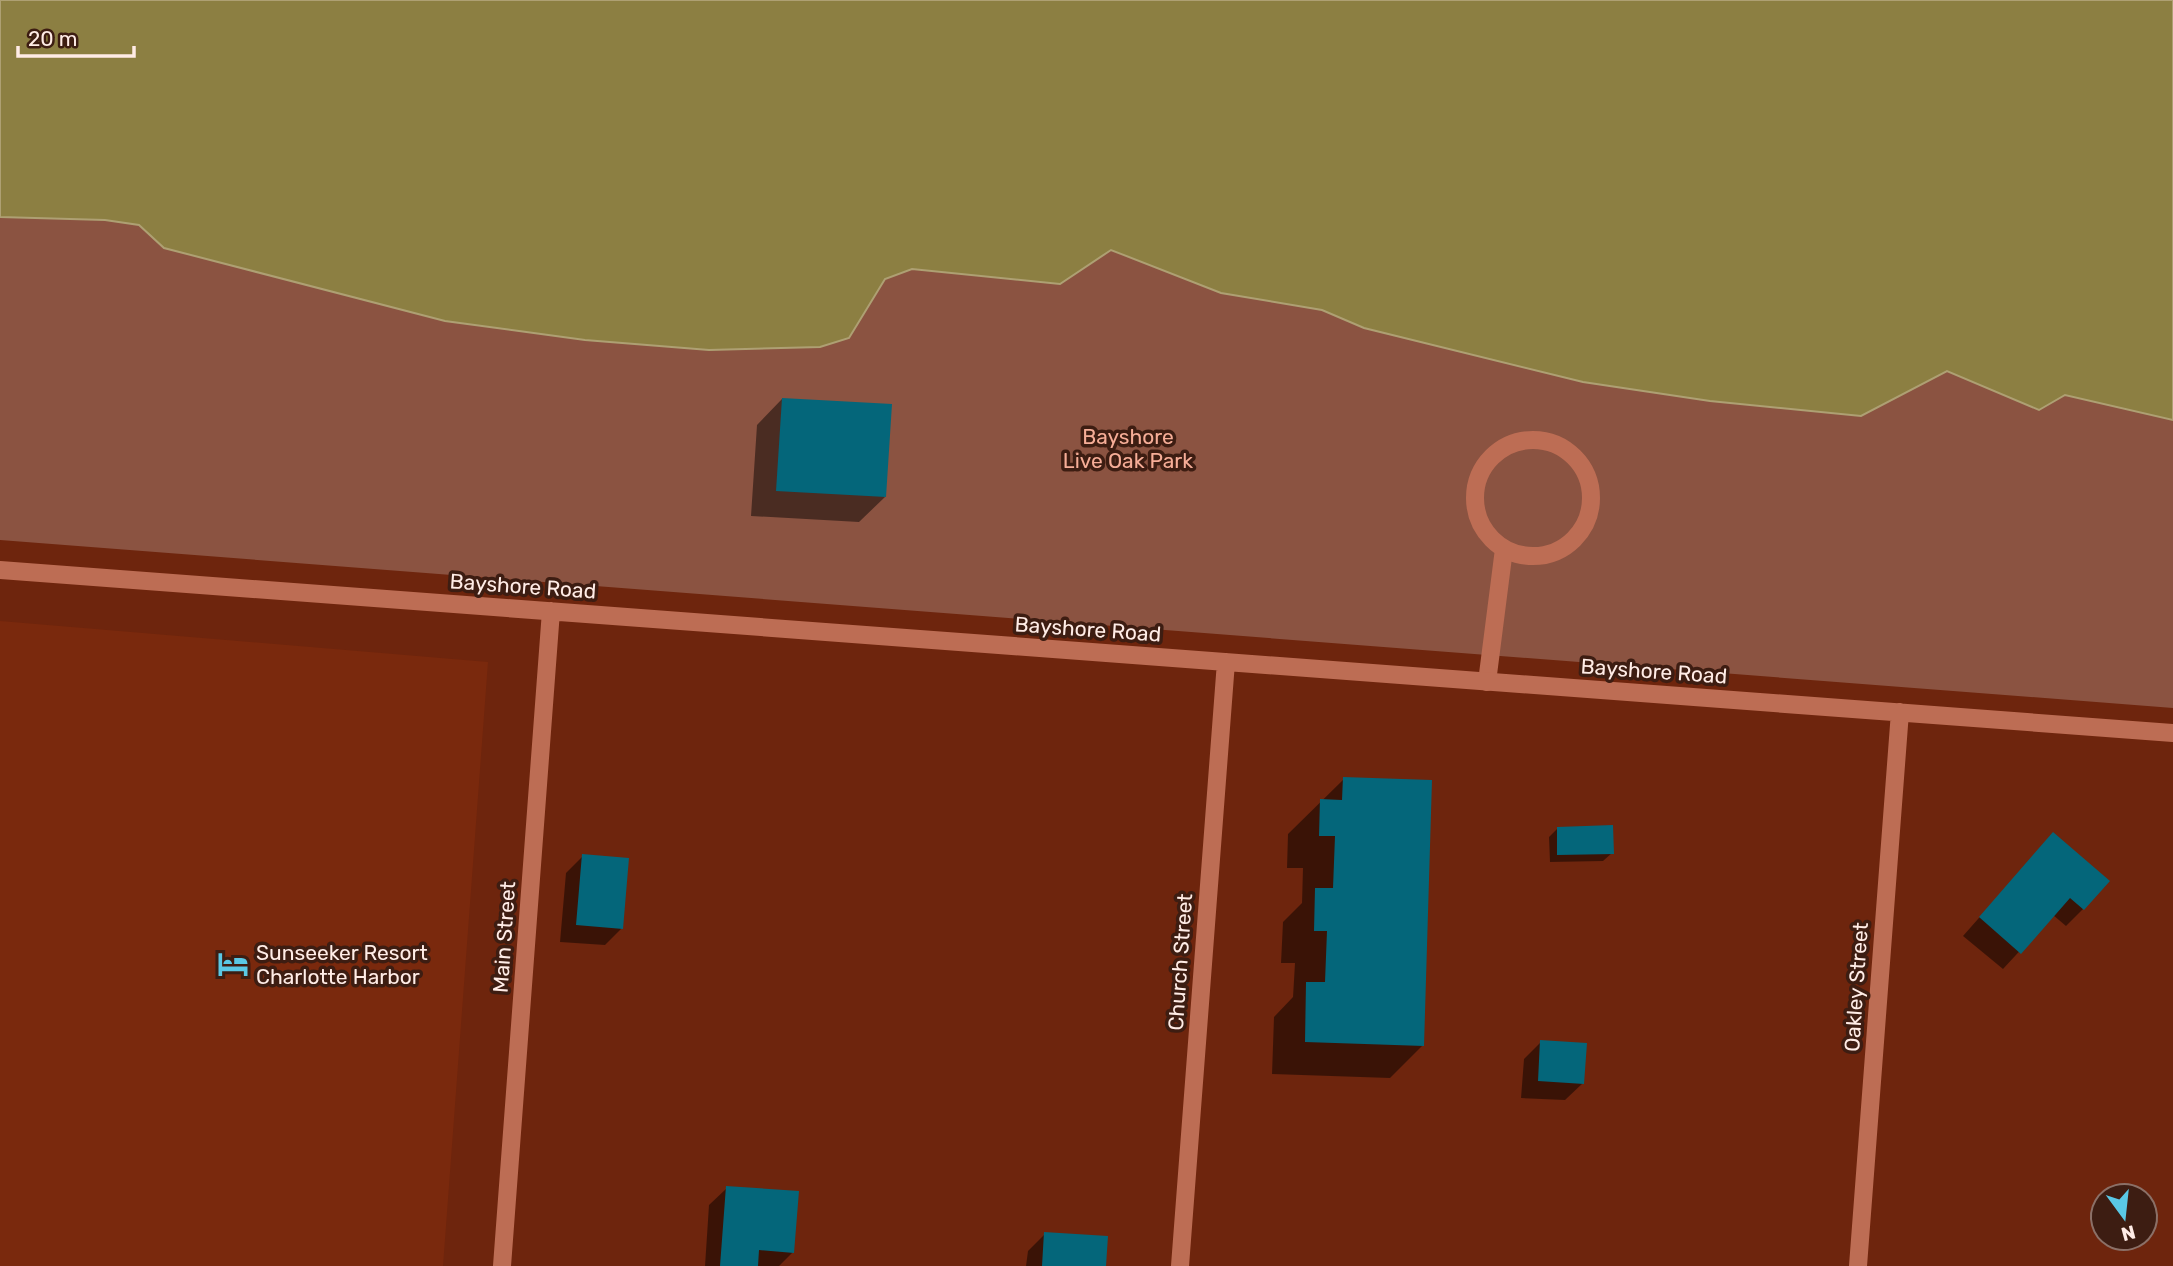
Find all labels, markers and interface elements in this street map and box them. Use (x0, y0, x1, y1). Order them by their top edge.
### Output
scale bar (18, 14, 133, 58)
text: 20 m (28, 26, 77, 51)
park label: Bayshore Live Oak Park (1063, 424, 1193, 473)
street label: Bayshore Road (449, 568, 597, 604)
street label: Bayshore Road (1014, 611, 1162, 647)
street label: Bayshore Road (1580, 653, 1728, 689)
street label: Main Street (488, 880, 520, 994)
street label: Church Street (1163, 893, 1197, 1031)
street label: Oakley Street (1839, 921, 1873, 1053)
place label: Sunseeker Resort Charlotte Harbor (256, 940, 428, 989)
hotel icon: Sunseeker Resort Charlotte Harbor (216, 947, 250, 981)
north arrow (2089, 1182, 2159, 1252)
text: N (2119, 1220, 2138, 1246)

